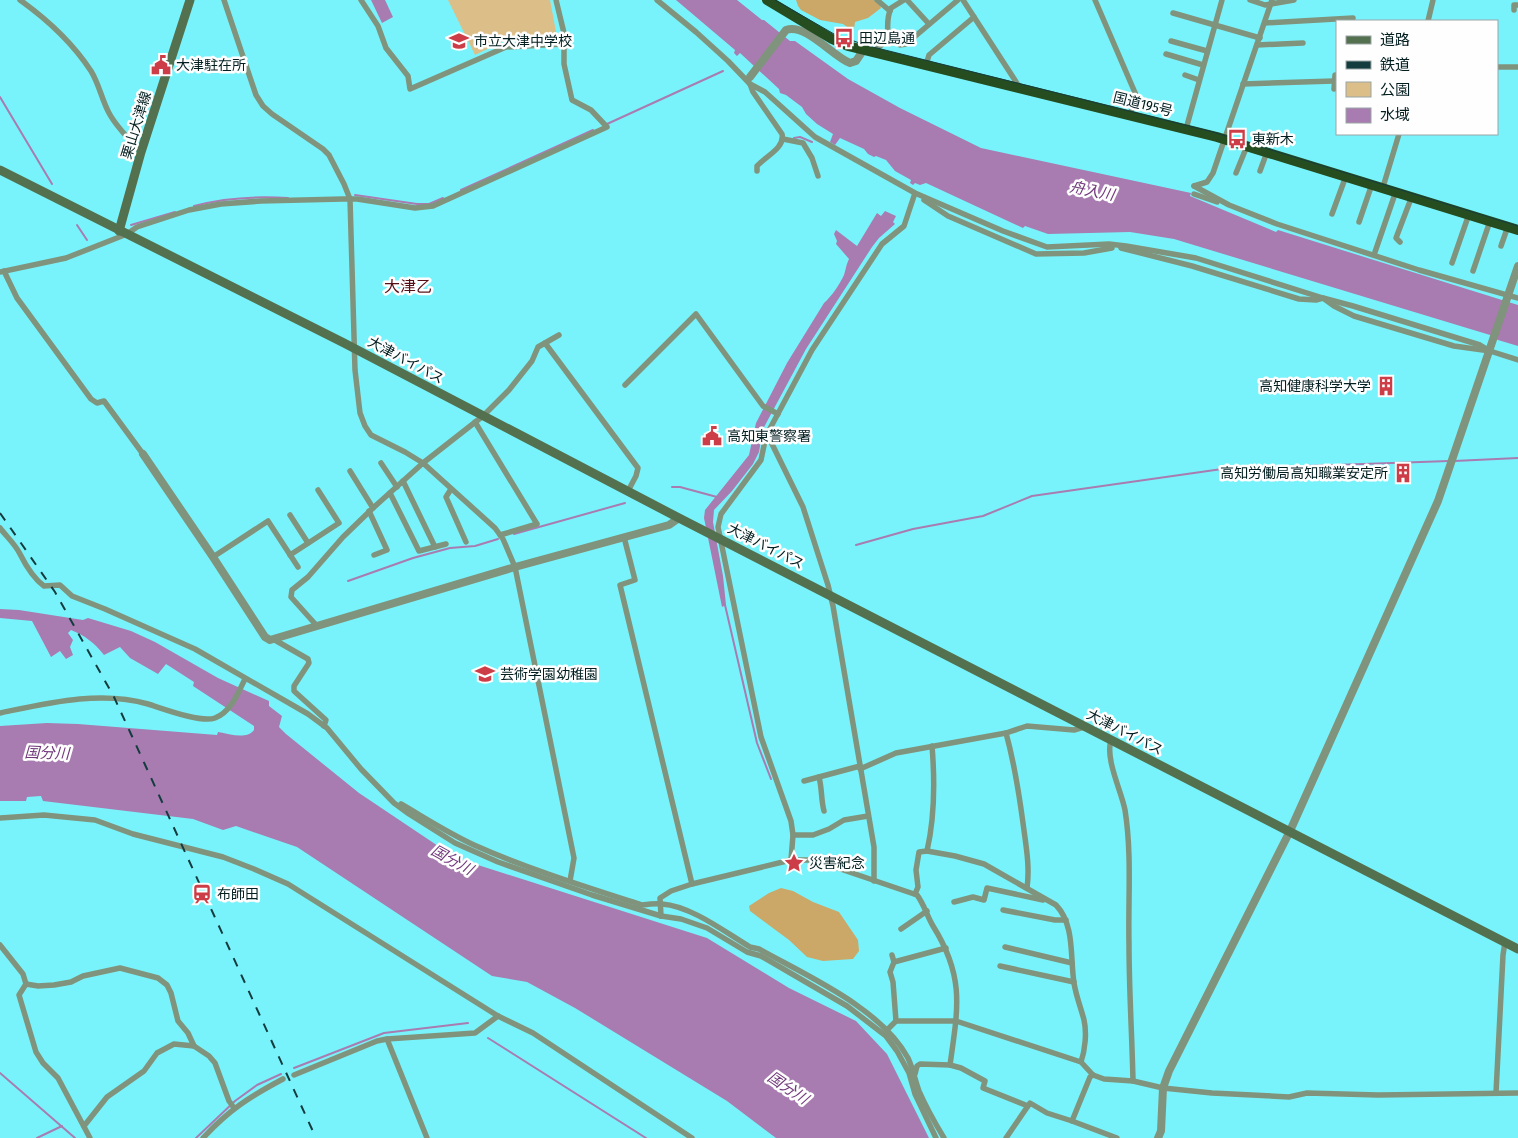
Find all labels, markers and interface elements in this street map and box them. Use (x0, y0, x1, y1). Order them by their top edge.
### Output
legend (1336, 20, 1498, 135)
bus stop icon: 田辺島通 (833, 27, 855, 49)
school or university icon: 市立大津中学校 (448, 30, 470, 52)
place label: 田辺島通 (859, 30, 915, 47)
text: 道路 (1380, 31, 1410, 49)
place label: 市立大津中学校 (474, 33, 572, 50)
public building icon: 大津駐在所 (150, 54, 172, 76)
text: 鉄道 (1380, 56, 1410, 74)
place label: 大津駐在所 (176, 57, 246, 74)
text: 公園 (1380, 81, 1410, 99)
street label: 栗山大津線 (118, 89, 155, 161)
street label: 国道195号 (1111, 89, 1174, 120)
text: 水域 (1380, 106, 1410, 124)
bus stop icon: 東新木 (1226, 128, 1248, 150)
place label: 東新木 (1252, 131, 1294, 148)
water label: 舟入川 (1068, 178, 1118, 205)
district label: 大津乙 (384, 277, 432, 296)
street label: 大津バイパス (365, 333, 447, 388)
building icon: 高知健康科学大学 (1375, 375, 1397, 397)
place label: 高知健康科学大学 (1259, 378, 1371, 395)
public building icon: 高知東警察署 (701, 425, 723, 447)
place label: 高知東警察署 (727, 428, 811, 445)
building icon: 高知労働局高知職業安定所 (1392, 462, 1414, 484)
place label: 高知労働局高知職業安定所 (1220, 465, 1388, 482)
street label: 大津バイパス (725, 520, 807, 573)
school or university icon: 芸術学園幼稚園 (474, 663, 496, 685)
place label: 芸術学園幼稚園 (500, 666, 598, 683)
street label: 大津バイパス (1084, 706, 1166, 759)
water label: 国分川 (24, 743, 72, 763)
water label: 国分川 (428, 841, 478, 880)
place icon: 災害紀念 (783, 852, 805, 874)
place label: 災害紀念 (809, 855, 865, 872)
station icon: 布師田 (191, 883, 213, 905)
place label: 布師田 (217, 886, 259, 903)
water label: 国分川 (764, 1068, 813, 1109)

